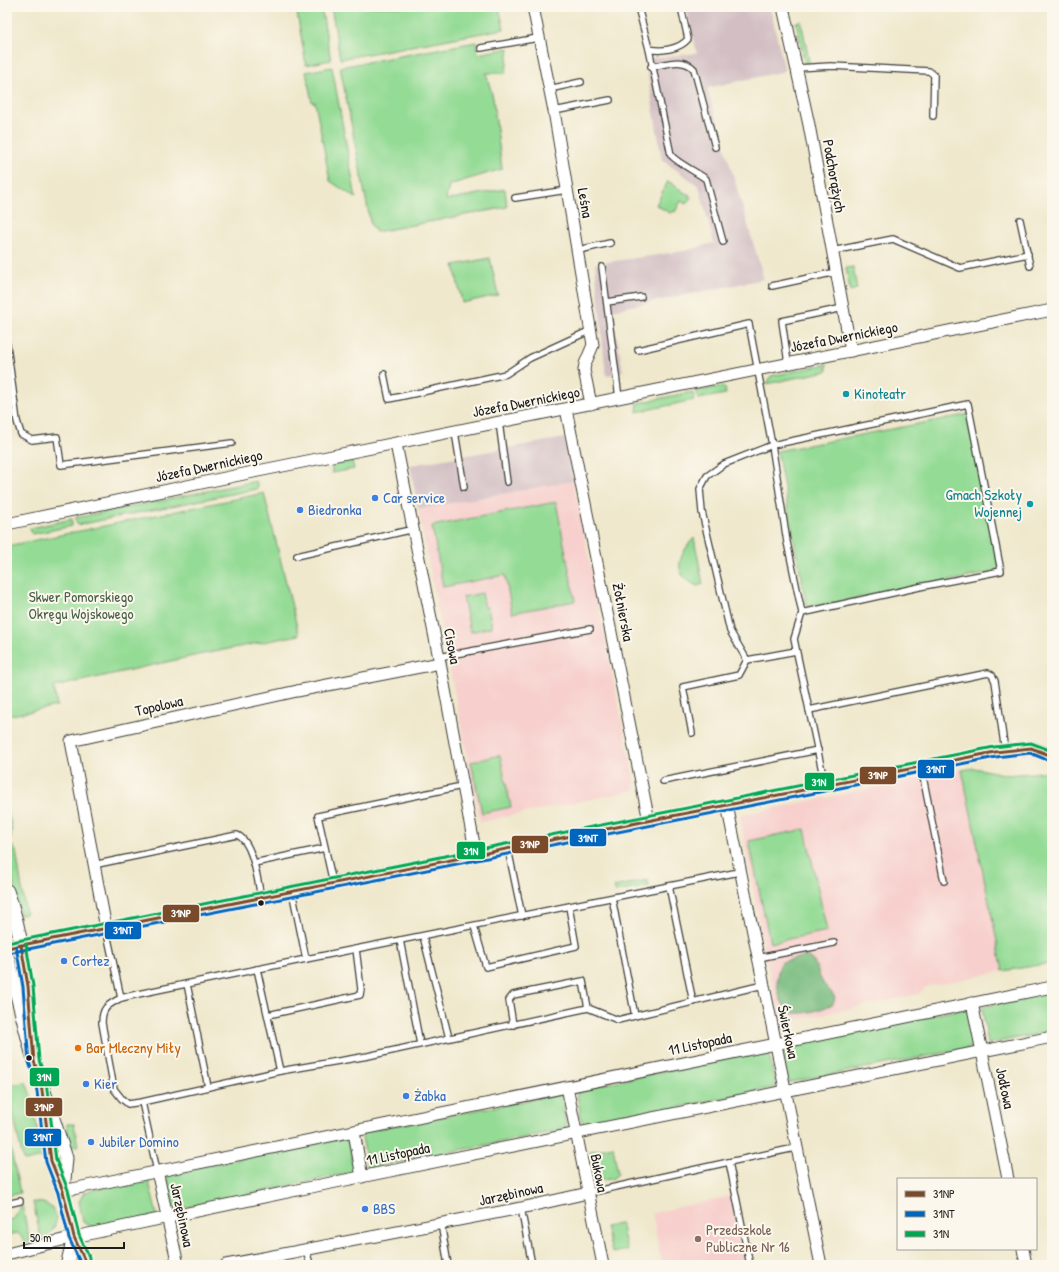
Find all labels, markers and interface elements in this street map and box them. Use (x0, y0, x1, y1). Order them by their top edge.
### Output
street label: Podchorążych (818, 138, 851, 214)
street label: Leśna (573, 186, 598, 220)
street label: Józefa Dwernickiego (789, 316, 899, 357)
street label: Józefa Dwernickiego (471, 381, 581, 422)
place label: Kinoteatr (854, 383, 906, 404)
marker: Kinoteatr (841, 389, 851, 399)
street label: Józefa Dwernickiego (154, 444, 264, 487)
place label: Gmach Szkoły Wojennej (946, 484, 1022, 522)
place label: Car service (383, 487, 445, 508)
marker: Car service (370, 493, 380, 503)
place label: Biedronka (308, 499, 362, 520)
marker: Gmach Szkoły Wojennej (1025, 499, 1035, 509)
marker: Biedronka (295, 505, 305, 515)
street label: Żołnierska (608, 581, 639, 643)
park label: Skwer Pomorskiego Okręgu Wojskowego (29, 586, 133, 624)
street label: Cisowa (439, 626, 466, 666)
street label: Topolowa (133, 690, 185, 721)
line badge: 31NT (917, 759, 955, 779)
text: 31NT (926, 762, 947, 776)
line badge: 31NP (859, 766, 897, 785)
text: 31NP (868, 768, 888, 782)
line badge: 31N (804, 772, 835, 791)
text: 31N (812, 775, 827, 789)
line badge: 31NT (569, 828, 607, 847)
text: 31NT (578, 831, 599, 845)
line badge: 31NP (511, 835, 549, 854)
text: 31NP (520, 837, 540, 851)
line badge: 31N (456, 841, 486, 860)
text: 31N (464, 844, 479, 858)
unlabelled marker (256, 898, 266, 908)
line badge: 31NP (162, 904, 200, 923)
text: 31NP (171, 906, 191, 920)
line badge: 31NT (104, 921, 142, 940)
text: 31NT (113, 923, 134, 937)
place label: Cortez (72, 950, 110, 971)
marker: Cortez (59, 956, 69, 966)
street label: Świerkowa (773, 1003, 804, 1061)
street label: 11 Listopada (666, 1027, 734, 1060)
place label: Bar Mleczny Miły (86, 1037, 181, 1058)
marker: Bar Mleczny Miły (73, 1043, 83, 1053)
unlabelled marker (24, 1053, 34, 1063)
street label: Jodłowa (991, 1065, 1020, 1111)
line badge: 31N (29, 1067, 60, 1087)
text: 31N (37, 1070, 52, 1084)
place label: Kier (94, 1073, 117, 1094)
marker: Kier (81, 1079, 91, 1089)
place label: Żabka (414, 1085, 446, 1106)
marker: Żabka (401, 1091, 411, 1101)
line badge: 31NP (25, 1097, 63, 1117)
text: 31NP (34, 1100, 54, 1114)
line badge: 31NT (24, 1128, 62, 1147)
text: 31NT (33, 1130, 54, 1144)
place label: Jubiler Domino (99, 1131, 179, 1152)
marker: Jubiler Domino (86, 1137, 96, 1147)
street label: 11 Listopada (364, 1137, 432, 1170)
street label: Bukowa (585, 1152, 614, 1194)
street label: Jarzębinowa (477, 1176, 545, 1211)
legend (897, 1178, 1037, 1250)
street label: Jarzębinowa (165, 1181, 200, 1249)
text: 31NP (933, 1185, 955, 1202)
place label: BBS (373, 1198, 395, 1219)
marker: BBS (360, 1204, 370, 1214)
text: 31NT (933, 1205, 955, 1222)
place label: Przedszkole Publiczne Nr 16 (706, 1219, 790, 1257)
scale bar (24, 1224, 124, 1250)
text: 31N (933, 1225, 949, 1242)
text: 50 m (30, 1229, 51, 1246)
marker: Przedszkole Publiczne Nr 16 (693, 1234, 703, 1244)

